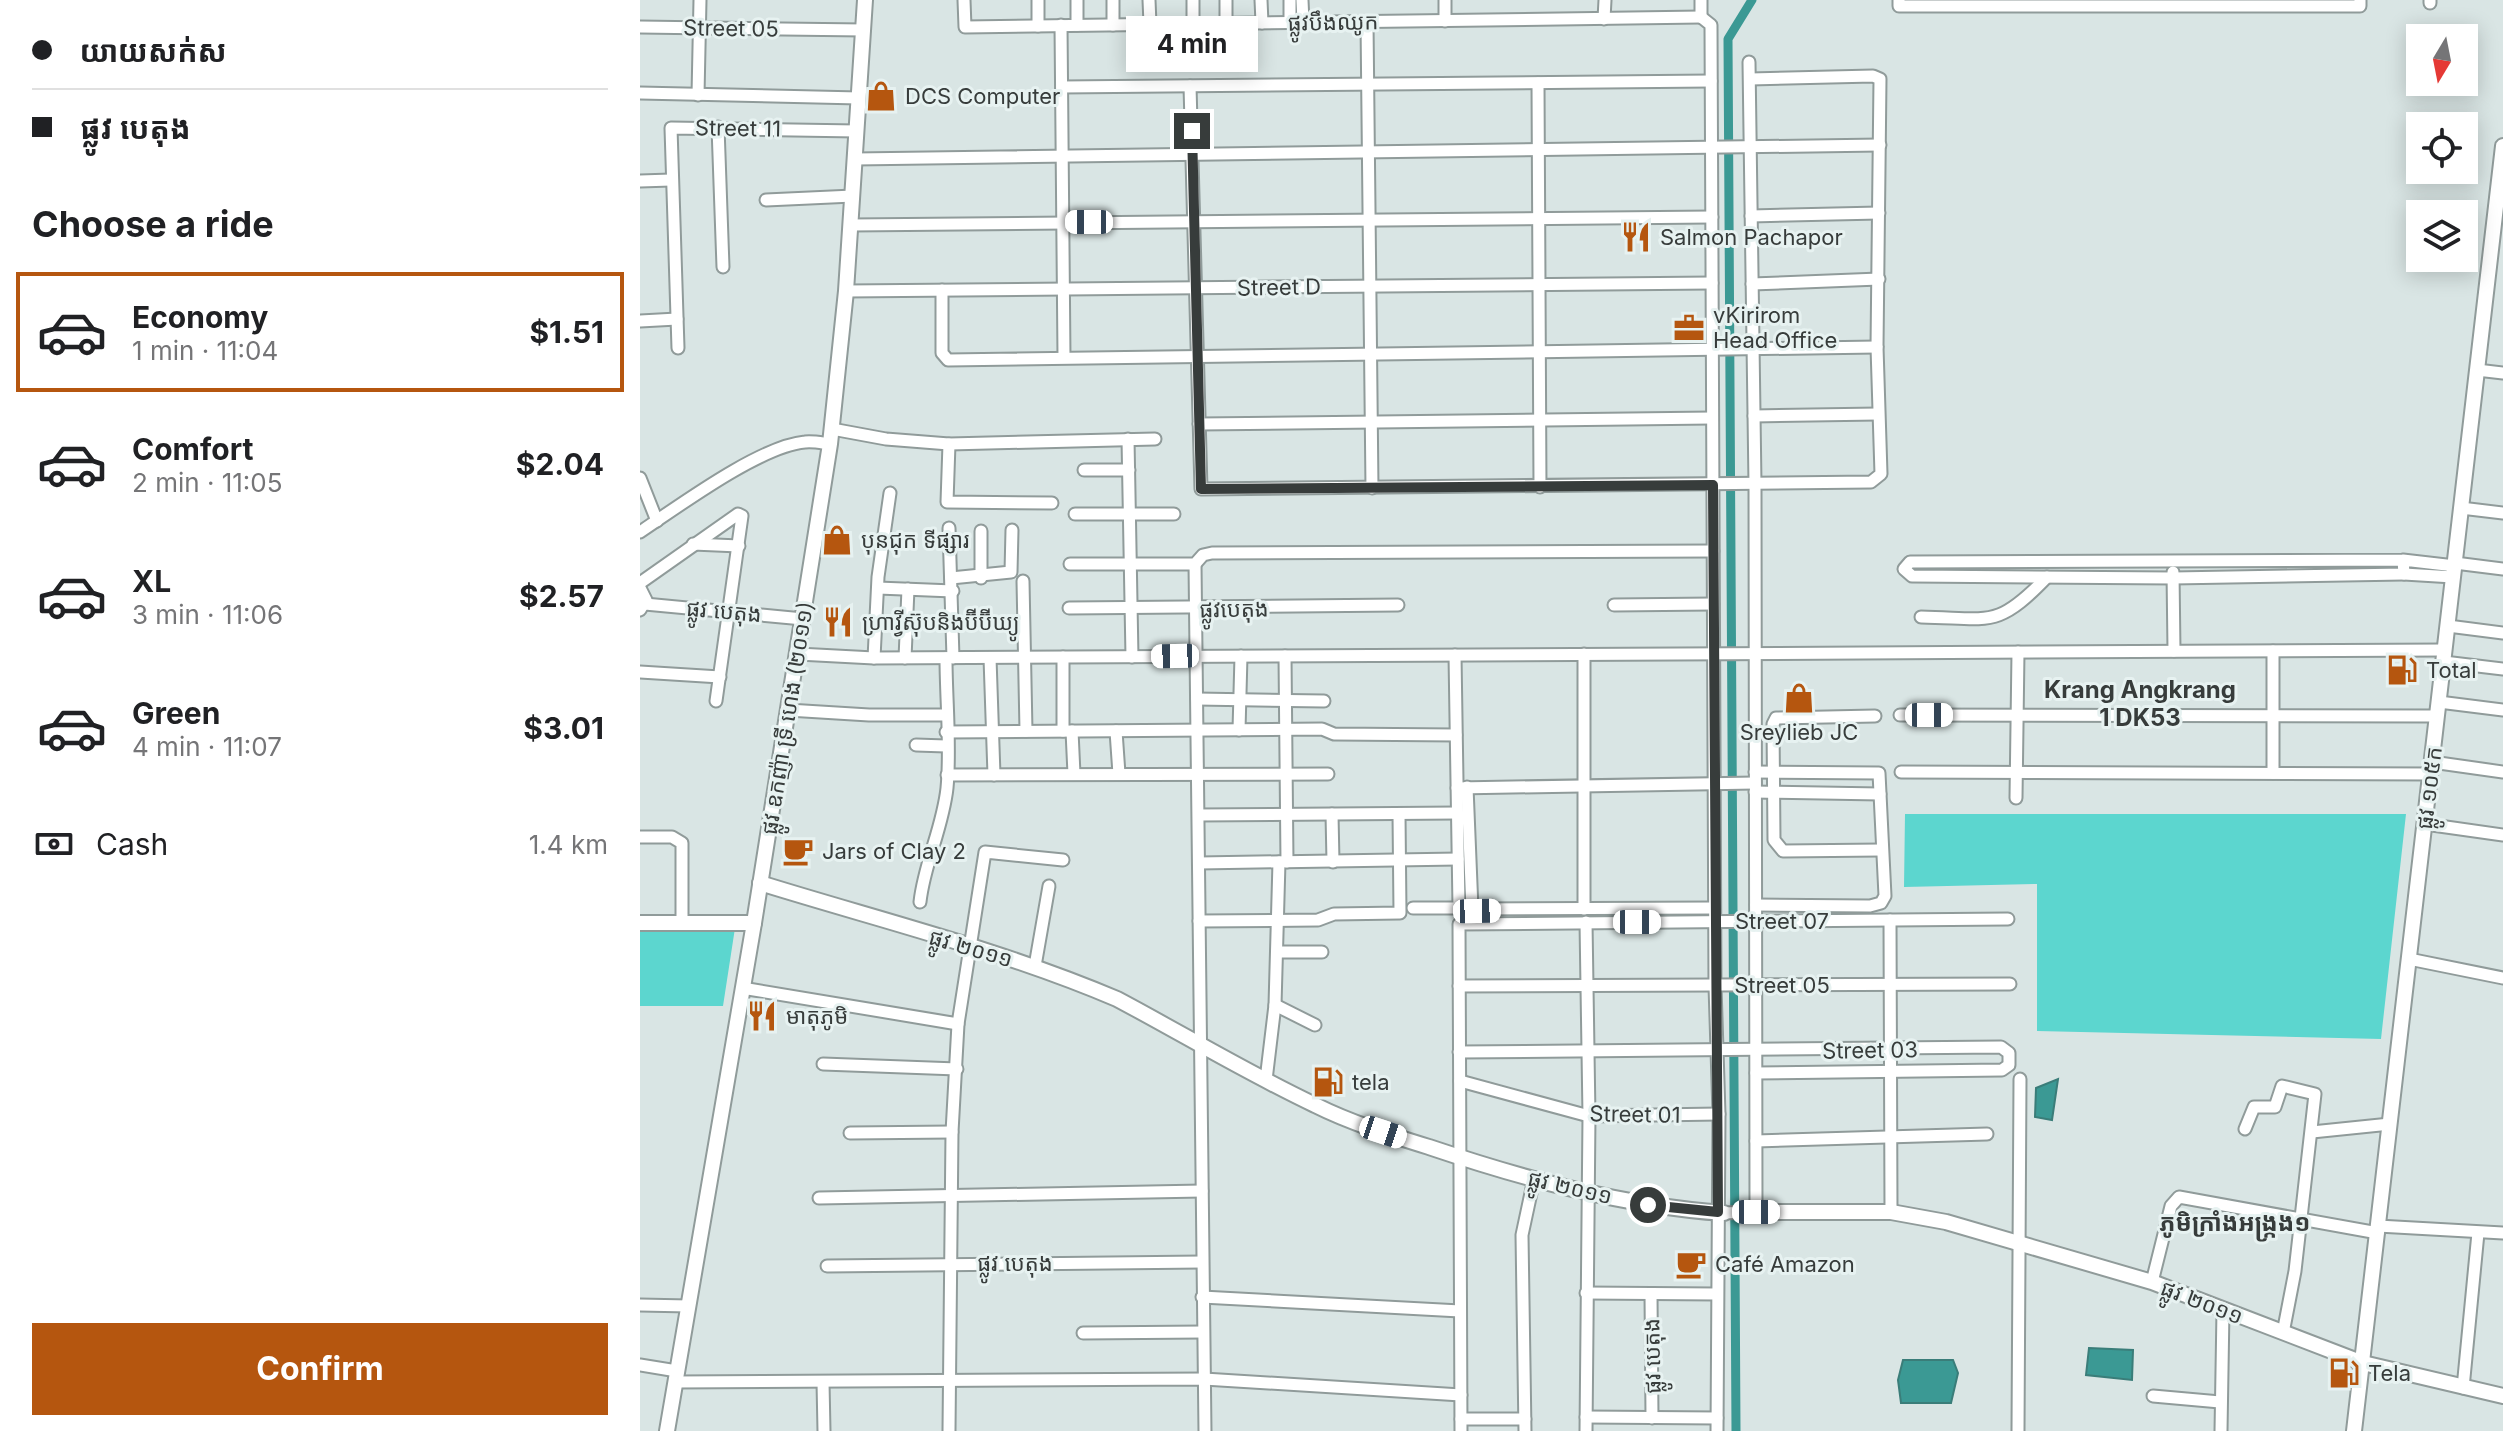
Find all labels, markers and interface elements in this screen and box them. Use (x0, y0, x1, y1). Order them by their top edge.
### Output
street label: ផ្លូវបឹងឈូក (1287, 8, 1379, 43)
street label: Street 05 (683, 14, 779, 42)
callout: 4 min (1126, 15, 1258, 71)
north arrow (2406, 24, 2478, 96)
map controls (2406, 24, 2478, 272)
text: 4 min (1157, 28, 1227, 59)
text: យាយសក់ស (80, 33, 227, 69)
shop icon: DCS Computer (864, 79, 898, 113)
place label: DCS Computer (905, 83, 1060, 109)
text: ផ្លូវ បេតុង (80, 110, 191, 146)
button: locate (2406, 112, 2478, 184)
route end (1174, 113, 1210, 149)
street label: Street 11 (695, 114, 781, 142)
button: layers (2406, 200, 2478, 272)
text: Choose a ride (32, 202, 274, 246)
car (1065, 210, 1113, 234)
restaurant icon: Salmon Pachapor (1619, 220, 1653, 254)
place label: Salmon Pachapor (1660, 224, 1843, 250)
street label: Street D (1237, 273, 1321, 301)
icon: car (36, 296, 108, 368)
text: Economy (132, 299, 268, 335)
place label: vKirirom Head Office (1713, 302, 1837, 353)
office icon: vKirirom Head Office (1672, 311, 1706, 345)
text: $1.51 (529, 314, 604, 350)
text: 1 min · 11:04 (132, 335, 278, 366)
icon: car (36, 428, 108, 500)
text: Comfort (132, 431, 253, 467)
text: $2.04 (516, 446, 604, 482)
text: 2 min · 11:05 (132, 467, 283, 498)
shop icon: បុនជុក ទីផ្សារ (820, 523, 854, 557)
place label: បុនជុក ទីផ្សារ (861, 527, 969, 555)
icon: car (36, 560, 108, 632)
text: XL (132, 563, 171, 599)
text: $2.57 (519, 578, 604, 614)
street label: ផ្លូវ បេតុង (685, 595, 763, 635)
street label: ផ្លូវបេតុង (1199, 595, 1269, 630)
text: 3 min · 11:06 (132, 599, 283, 630)
street label: ផ្លូវ ឧកញ៉ា ទ្រី ហេង (២០១១) (756, 599, 826, 838)
restaurant icon: ហ្រាវ្វីស៊ុបនិងប៊ីប៊ីឃ្យូ (821, 605, 855, 639)
place label: ហ្រាវ្វីស៊ុបនិងប៊ីប៊ីឃ្យូ (862, 608, 1019, 642)
car (1151, 644, 1199, 668)
fuel station icon: Total (2385, 653, 2419, 687)
place label: Total (2426, 657, 2477, 683)
district label: Krang Angkrang 1 DK53 (2044, 675, 2236, 732)
shop icon: Sreylieb JC (1782, 681, 1816, 715)
icon: car (36, 692, 108, 764)
text: Green (132, 695, 220, 731)
car (1905, 703, 1953, 727)
text: $3.01 (523, 710, 604, 746)
place label: Sreylieb JC (1740, 719, 1858, 745)
text: 4 min · 11:07 (132, 731, 282, 762)
street label: ផ្លូវ ១០៥ក (2411, 745, 2454, 832)
icon: cash (32, 822, 76, 866)
text: Cash (96, 826, 168, 862)
text: 1.4 km (529, 829, 608, 860)
cafe icon: Jars of Clay 2 (781, 834, 815, 868)
place label: Jars of Clay 2 (822, 838, 966, 864)
car (1453, 899, 1501, 923)
street label: Street 07 (1735, 908, 1829, 934)
car (1613, 910, 1661, 934)
street label: ផ្លូវ ២០១១ (924, 924, 1016, 980)
street label: Street 05 (1734, 972, 1830, 998)
restaurant icon: មាតុភូមិ (745, 999, 779, 1033)
place label: មាតុភូមិ (786, 1003, 848, 1031)
street label: Street 03 (1822, 1036, 1918, 1064)
fuel station icon: tela (1311, 1065, 1345, 1099)
place label: tela (1352, 1069, 1390, 1095)
street label: Street 01 (1589, 1100, 1681, 1128)
car (1356, 1113, 1410, 1151)
street label: ផ្លូវ ២០១១ (1524, 1165, 1615, 1217)
route start (1630, 1187, 1666, 1223)
car (1732, 1200, 1780, 1224)
district label: ភូមិក្រាំងអង្រ្កង១ (2160, 1208, 2310, 1242)
cafe icon: Café Amazon (1674, 1247, 1708, 1281)
street label: ផ្លូវ បេតុង (977, 1250, 1053, 1284)
place label: Café Amazon (1715, 1251, 1855, 1277)
street label: ផ្លូវ ២០១១ (2155, 1274, 2247, 1337)
street label: ផ្លូវ បេតុង (1638, 1318, 1673, 1394)
button: Confirm (32, 1323, 608, 1415)
fuel station icon: Tela (2327, 1356, 2361, 1390)
place label: Tela (2368, 1360, 2411, 1386)

